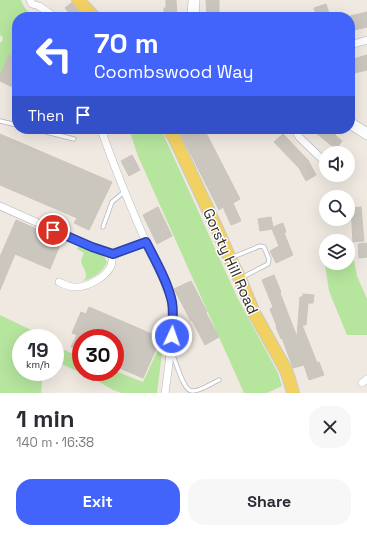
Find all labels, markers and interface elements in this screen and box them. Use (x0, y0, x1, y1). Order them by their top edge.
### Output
text: 70 m (94, 25, 159, 61)
icon: left (28, 28, 80, 80)
text: Coombswood Way (94, 60, 254, 83)
icon: arrive (72, 104, 94, 126)
text: Then (28, 106, 64, 125)
map controls (319, 146, 355, 270)
button: sound (319, 146, 355, 182)
button: search (319, 190, 355, 226)
street label: Gorsty Hill Road (199, 205, 263, 317)
pin (36, 213, 70, 247)
icon: arrive (42, 219, 64, 241)
button: layers (319, 234, 355, 270)
position arrow (151, 315, 193, 357)
speed limit sign: 30 (72, 329, 124, 381)
text: 19 (27, 337, 49, 363)
text: km/h (26, 358, 50, 371)
text: 1 min (16, 403, 75, 434)
button: close (309, 406, 351, 448)
text: 140 m · 16:38 (16, 434, 94, 451)
button: Exit (16, 479, 180, 525)
button: Share (188, 479, 351, 525)

